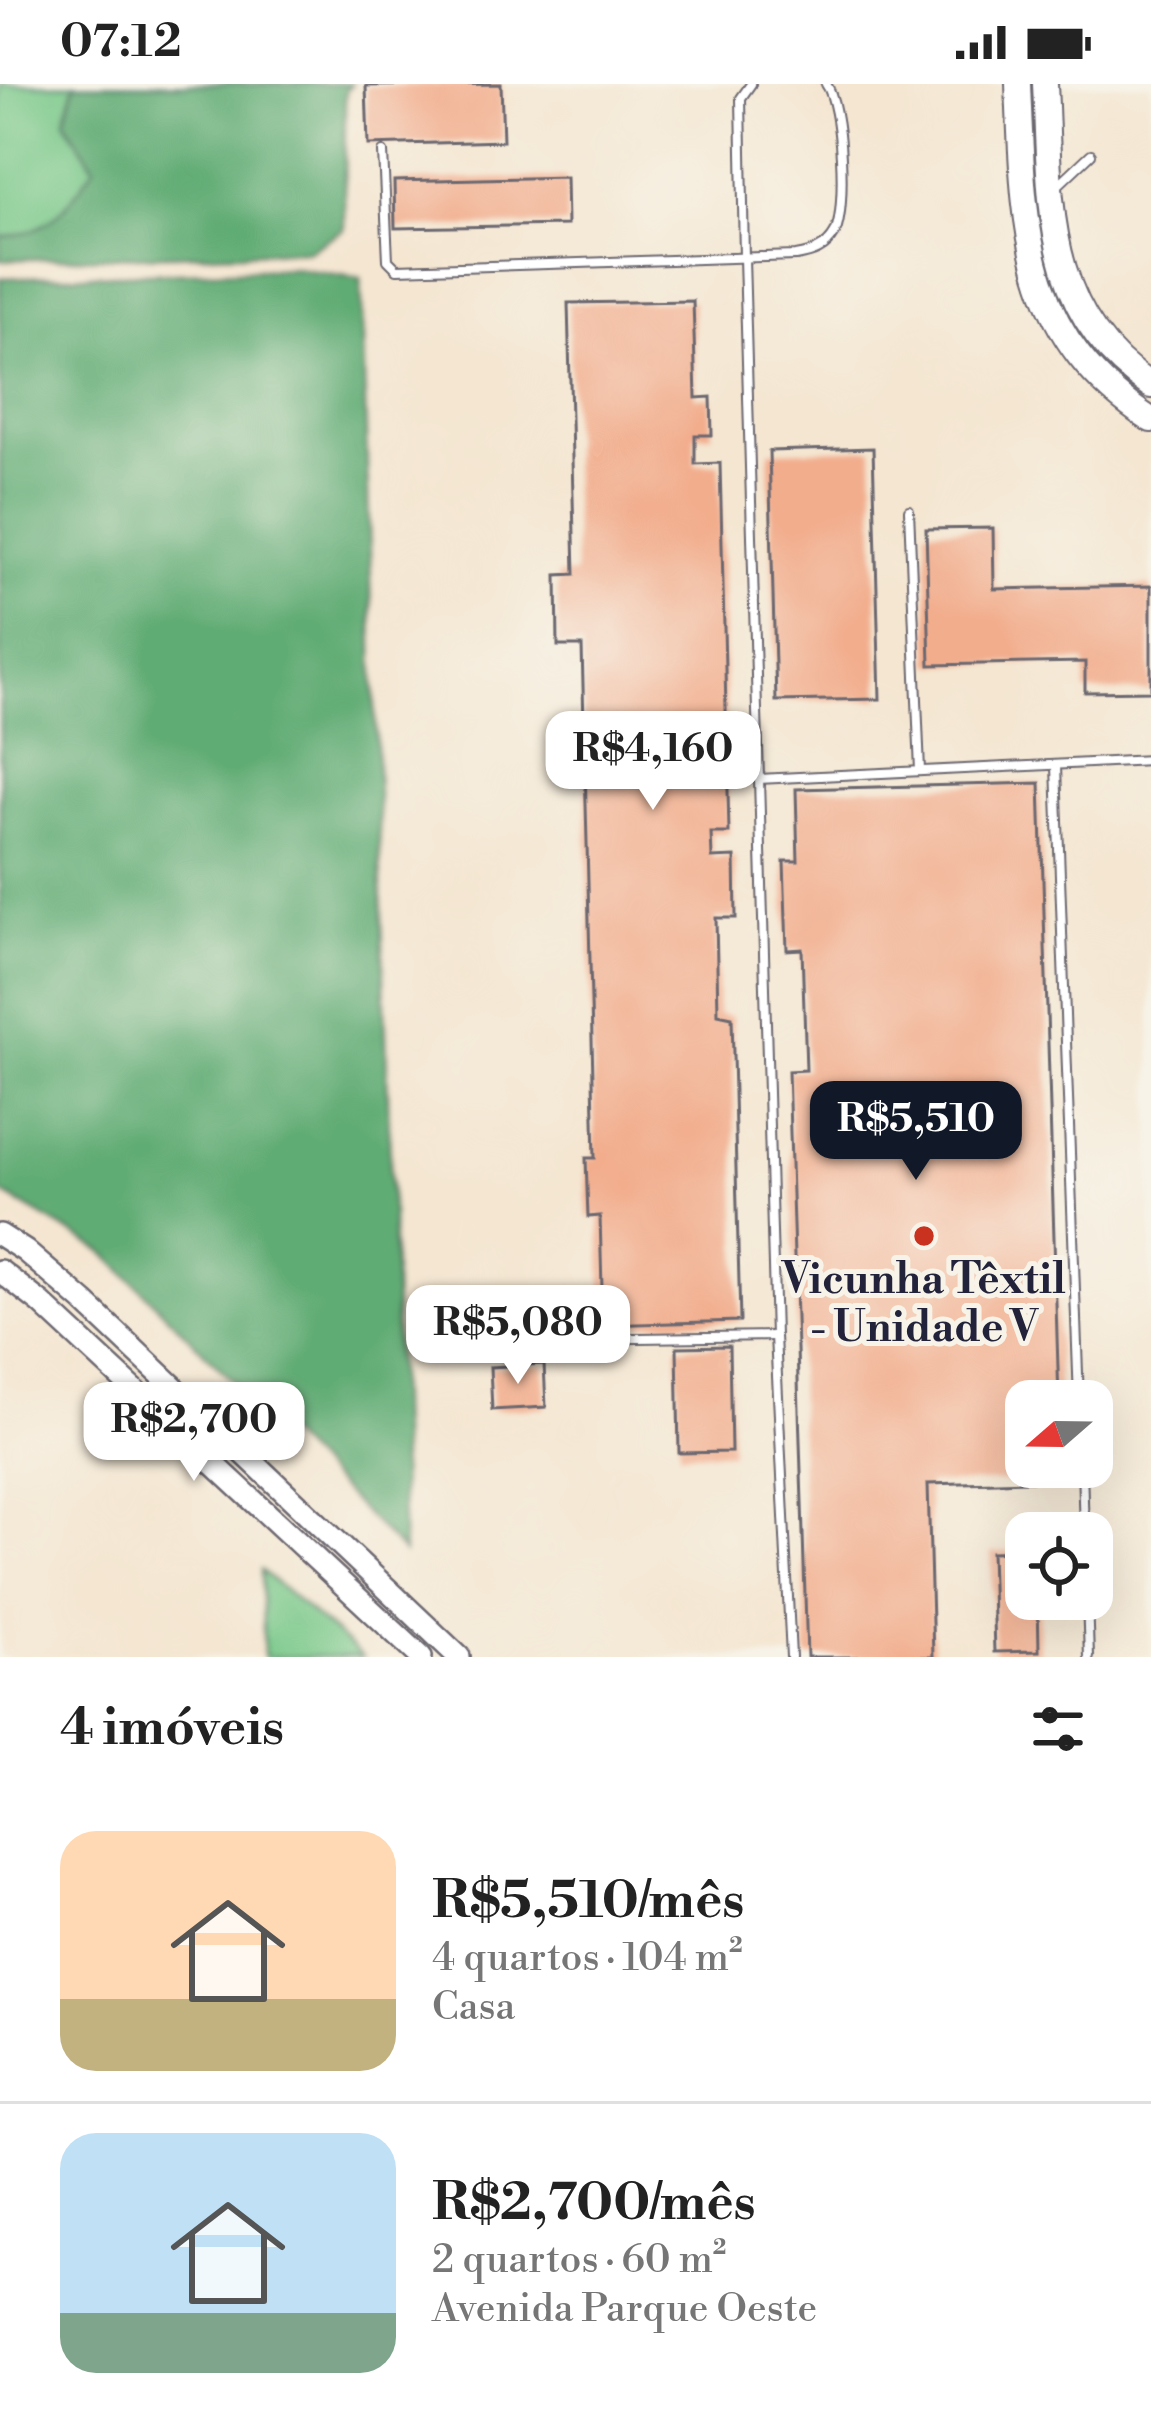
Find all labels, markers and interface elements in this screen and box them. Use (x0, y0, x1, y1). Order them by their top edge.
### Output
text: 07:12 (60, 14, 182, 71)
pin: R$4,160 (542, 711, 764, 813)
text: R$4,160 (573, 725, 733, 774)
pin: R$5,510 (805, 1081, 1027, 1183)
text: R$5,510 (837, 1095, 995, 1144)
marker: Vicunha Têxtil - Unidade V (911, 1223, 937, 1249)
place label: Vicunha Têxtil - Unidade V (780, 1254, 1066, 1355)
pin: R$5,080 (407, 1285, 629, 1387)
text: R$5,080 (433, 1299, 603, 1348)
north arrow (1005, 1380, 1113, 1488)
map controls (1005, 1380, 1113, 1620)
pin: R$2,700 (83, 1382, 305, 1484)
text: R$2,700 (111, 1396, 277, 1445)
button: locate (1005, 1512, 1113, 1620)
icon: filters (1025, 1696, 1091, 1762)
text: 4 imóveis (60, 1697, 284, 1761)
text: R$5,510/mês (432, 1870, 744, 1934)
icon: home (156, 1879, 300, 2023)
text: 4 quartos · 104 m² (432, 1934, 743, 1983)
text: Casa (432, 1983, 515, 2032)
text: R$2,700/mês (432, 2172, 756, 2236)
icon: home (156, 2181, 300, 2325)
text: 2 quartos · 60 m² (432, 2236, 727, 2285)
text: Avenida Parque Oeste (432, 2285, 817, 2334)

